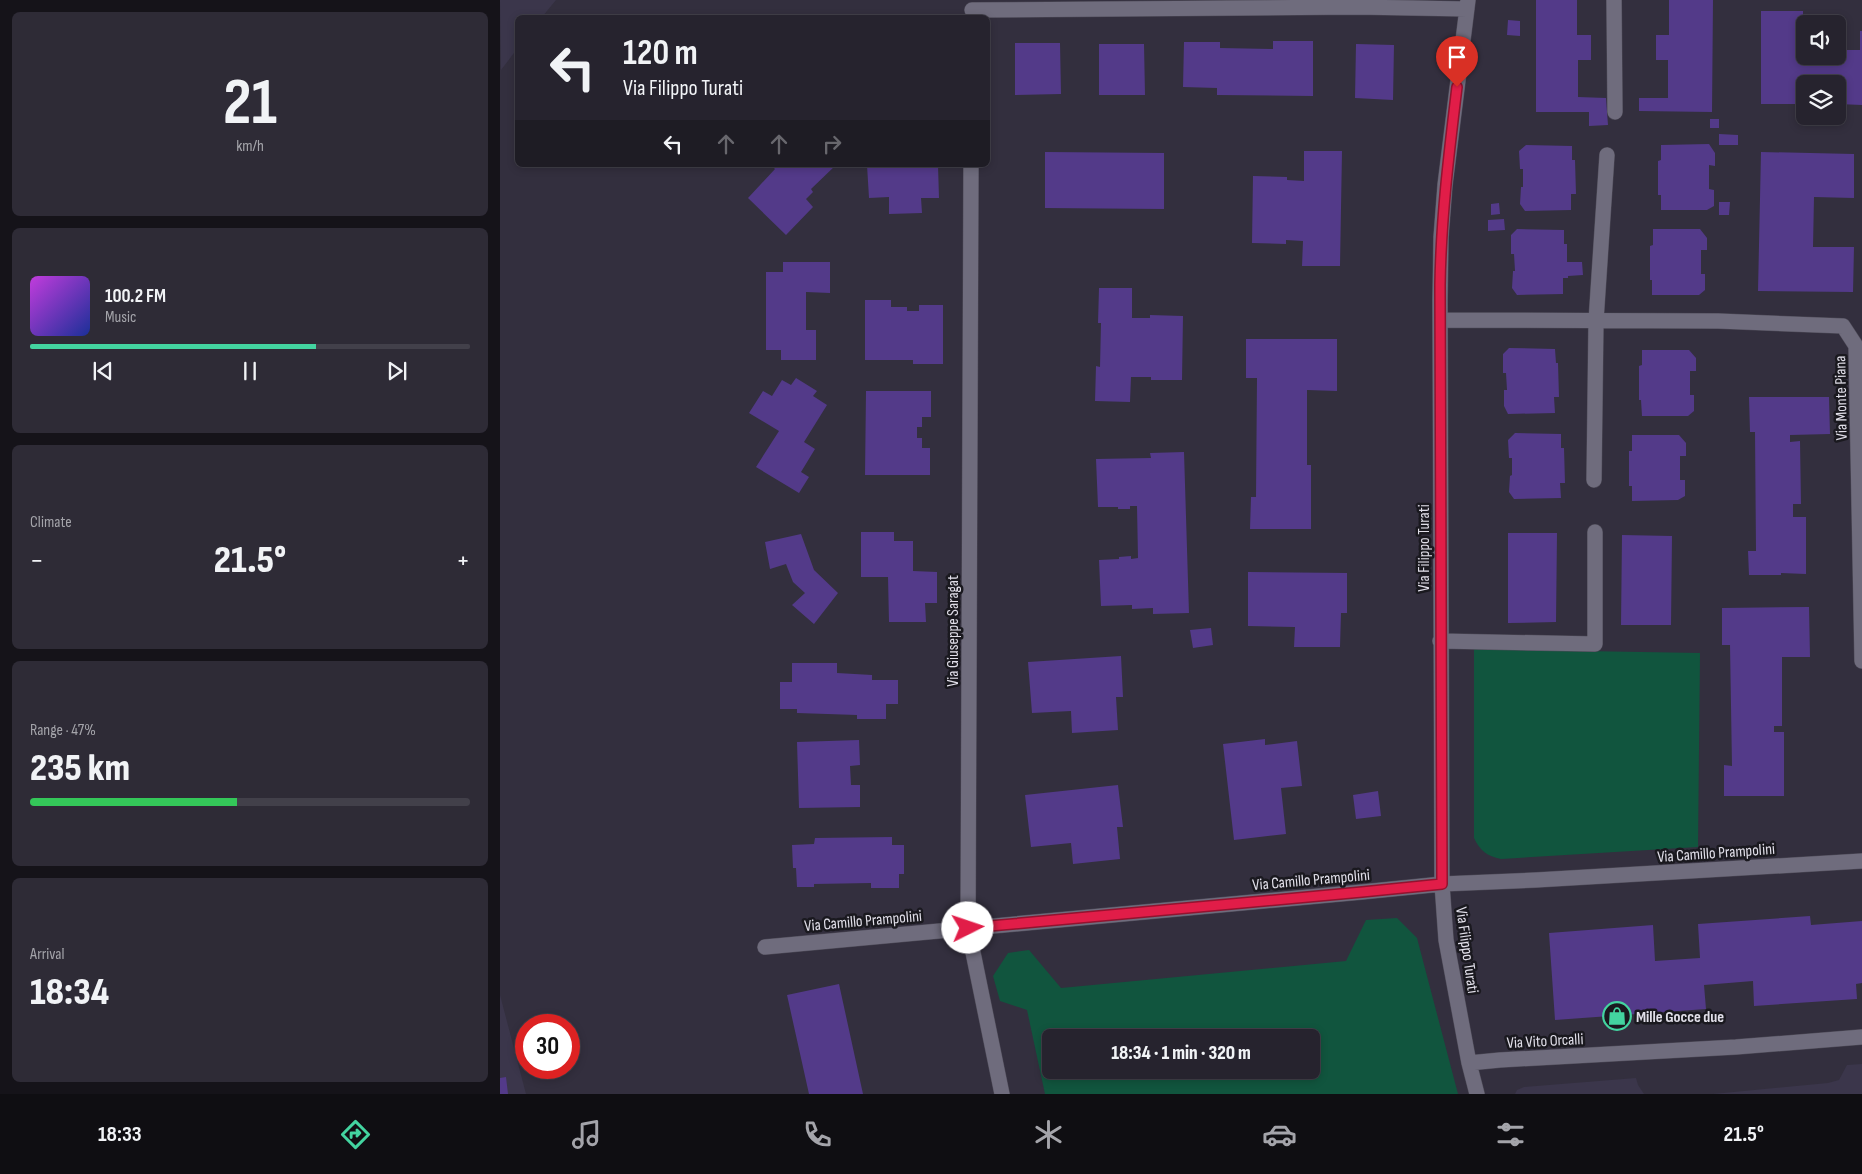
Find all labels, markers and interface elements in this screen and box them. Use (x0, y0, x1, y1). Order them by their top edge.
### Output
map controls (1796, 15, 1846, 125)
button: sound (1796, 15, 1846, 65)
text: 120 m (623, 32, 698, 75)
icon: left (540, 35, 605, 100)
pin (1436, 36, 1478, 87)
icon: arrive (1443, 43, 1471, 71)
text: 21 (223, 65, 277, 143)
text: Via Filippo Turati (623, 75, 743, 102)
button: layers (1796, 75, 1846, 125)
icon: left (659, 130, 687, 158)
icon: ahead (712, 130, 740, 158)
icon: ahead (765, 130, 793, 158)
icon: right (818, 130, 846, 158)
text: km/h (236, 137, 264, 156)
text: 100.2 FM (105, 285, 166, 308)
text: Music (105, 308, 136, 327)
street label: Via Monte Piana (1831, 356, 1852, 440)
icon: previous (89, 357, 117, 385)
icon: pause (236, 357, 264, 385)
icon: next (383, 357, 411, 385)
street label: Via Filippo Turati (1415, 504, 1434, 592)
text: Climate (30, 513, 72, 532)
text: 21.5° (214, 538, 286, 583)
text: − (30, 544, 44, 577)
text: + (456, 544, 470, 577)
street label: Via Giuseppe Saragat (944, 575, 963, 687)
text: Range · 47% (30, 721, 96, 740)
text: 235 km (30, 746, 130, 791)
street label: Via Camillo Prampolini (1657, 840, 1776, 867)
street label: Via Camillo Prampolini (1252, 866, 1371, 895)
position arrow (941, 901, 993, 953)
street label: Via Filippo Turati (1451, 906, 1482, 995)
street label: Via Camillo Prampolini (804, 907, 923, 936)
text: Arrival (30, 945, 64, 964)
text: 18:34 (30, 970, 109, 1015)
shop icon: Mille Gocce due (1602, 1001, 1632, 1031)
place label: Mille Gocce due (1636, 1008, 1724, 1027)
speed limit sign: 30 (515, 1014, 580, 1079)
street label: Via Vito Orcalli (1506, 1030, 1584, 1053)
text: 18:34 · 1 min · 320 m (1111, 1042, 1251, 1065)
icon: directions (338, 1117, 373, 1152)
icon: music (569, 1117, 604, 1152)
icon: phone (800, 1117, 835, 1152)
icon: climate (1031, 1117, 1066, 1152)
icon: car (1262, 1117, 1297, 1152)
icon: filters (1493, 1117, 1528, 1152)
text: 18:33 (98, 1121, 142, 1148)
text: 21.5° (1724, 1121, 1764, 1148)

